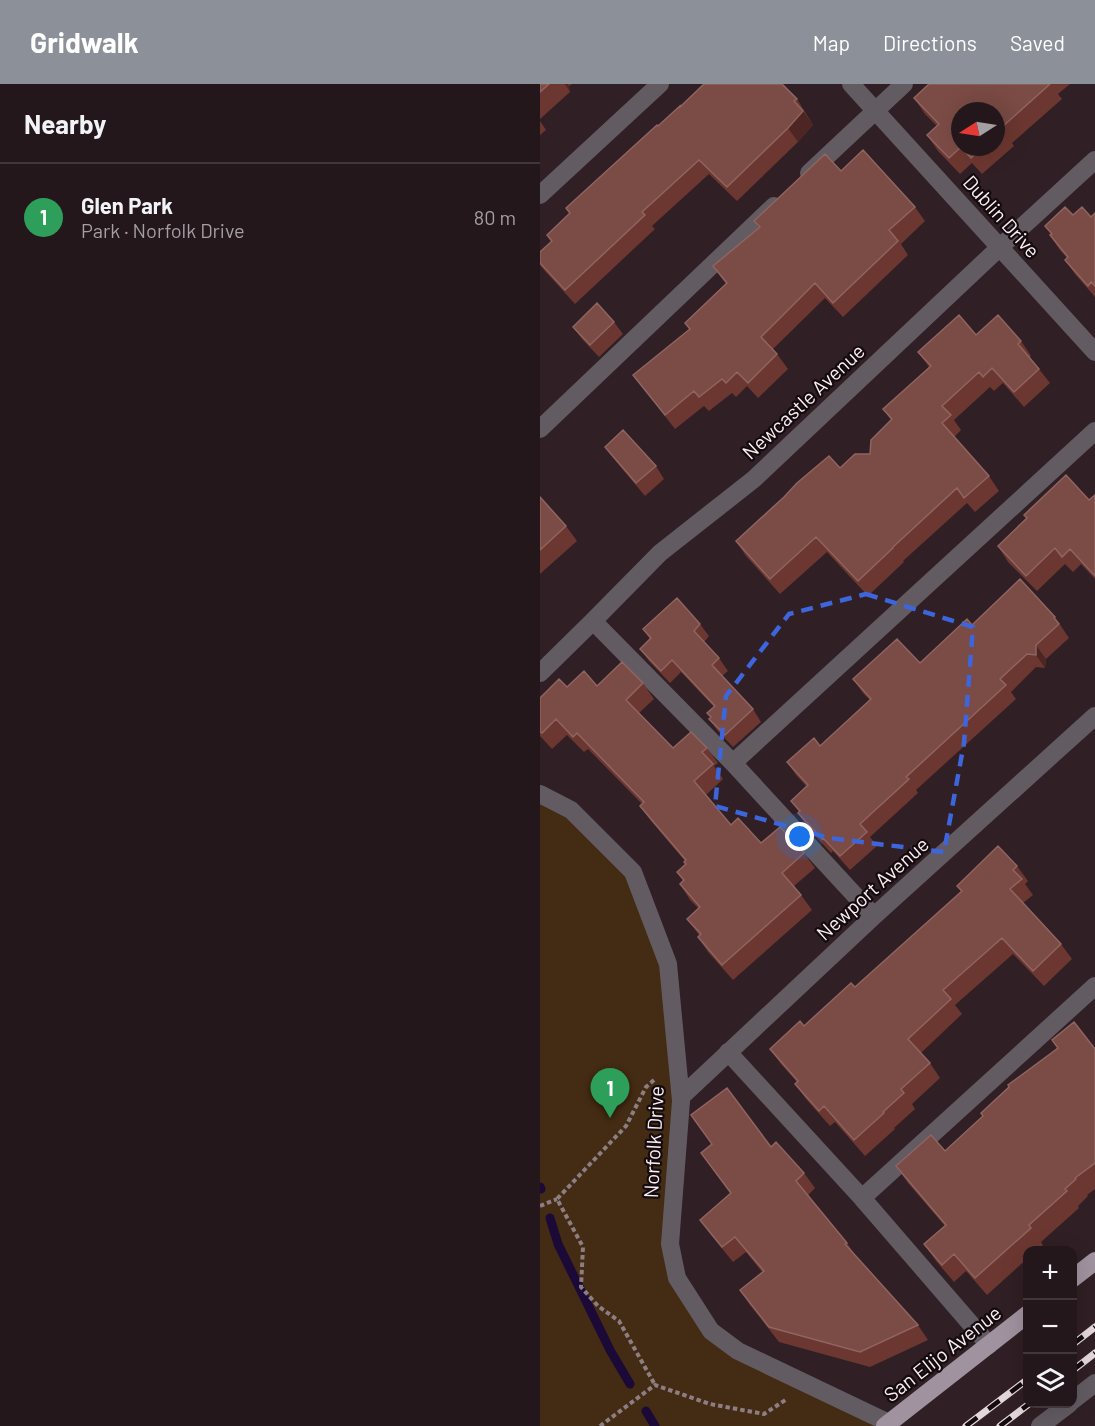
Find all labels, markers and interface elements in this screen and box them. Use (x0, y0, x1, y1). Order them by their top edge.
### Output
text: Gridwalk (30, 25, 139, 59)
text: Map (813, 30, 850, 55)
text: Directions (883, 30, 977, 55)
text: Saved (1010, 30, 1065, 55)
north arrow (951, 102, 1005, 156)
text: Nearby (24, 108, 106, 139)
street label: Dublin Drive (959, 170, 1045, 262)
text: Glen Park (81, 192, 173, 218)
text: 1 (40, 205, 47, 229)
text: 80 m (474, 205, 516, 229)
text: Park · Norfolk Drive (81, 218, 245, 242)
street label: Newcastle Avenue (737, 338, 869, 464)
your location (785, 822, 814, 851)
street label: Newport Avenue (811, 831, 933, 945)
pin: 1 (590, 1068, 630, 1118)
street label: Norfolk Drive (638, 1085, 668, 1199)
map controls (1023, 1246, 1077, 1408)
button: + (1023, 1246, 1077, 1300)
street label: San Elijo Avenue (879, 1300, 1005, 1406)
button: − (1023, 1300, 1077, 1354)
button: layers (1023, 1354, 1077, 1408)

